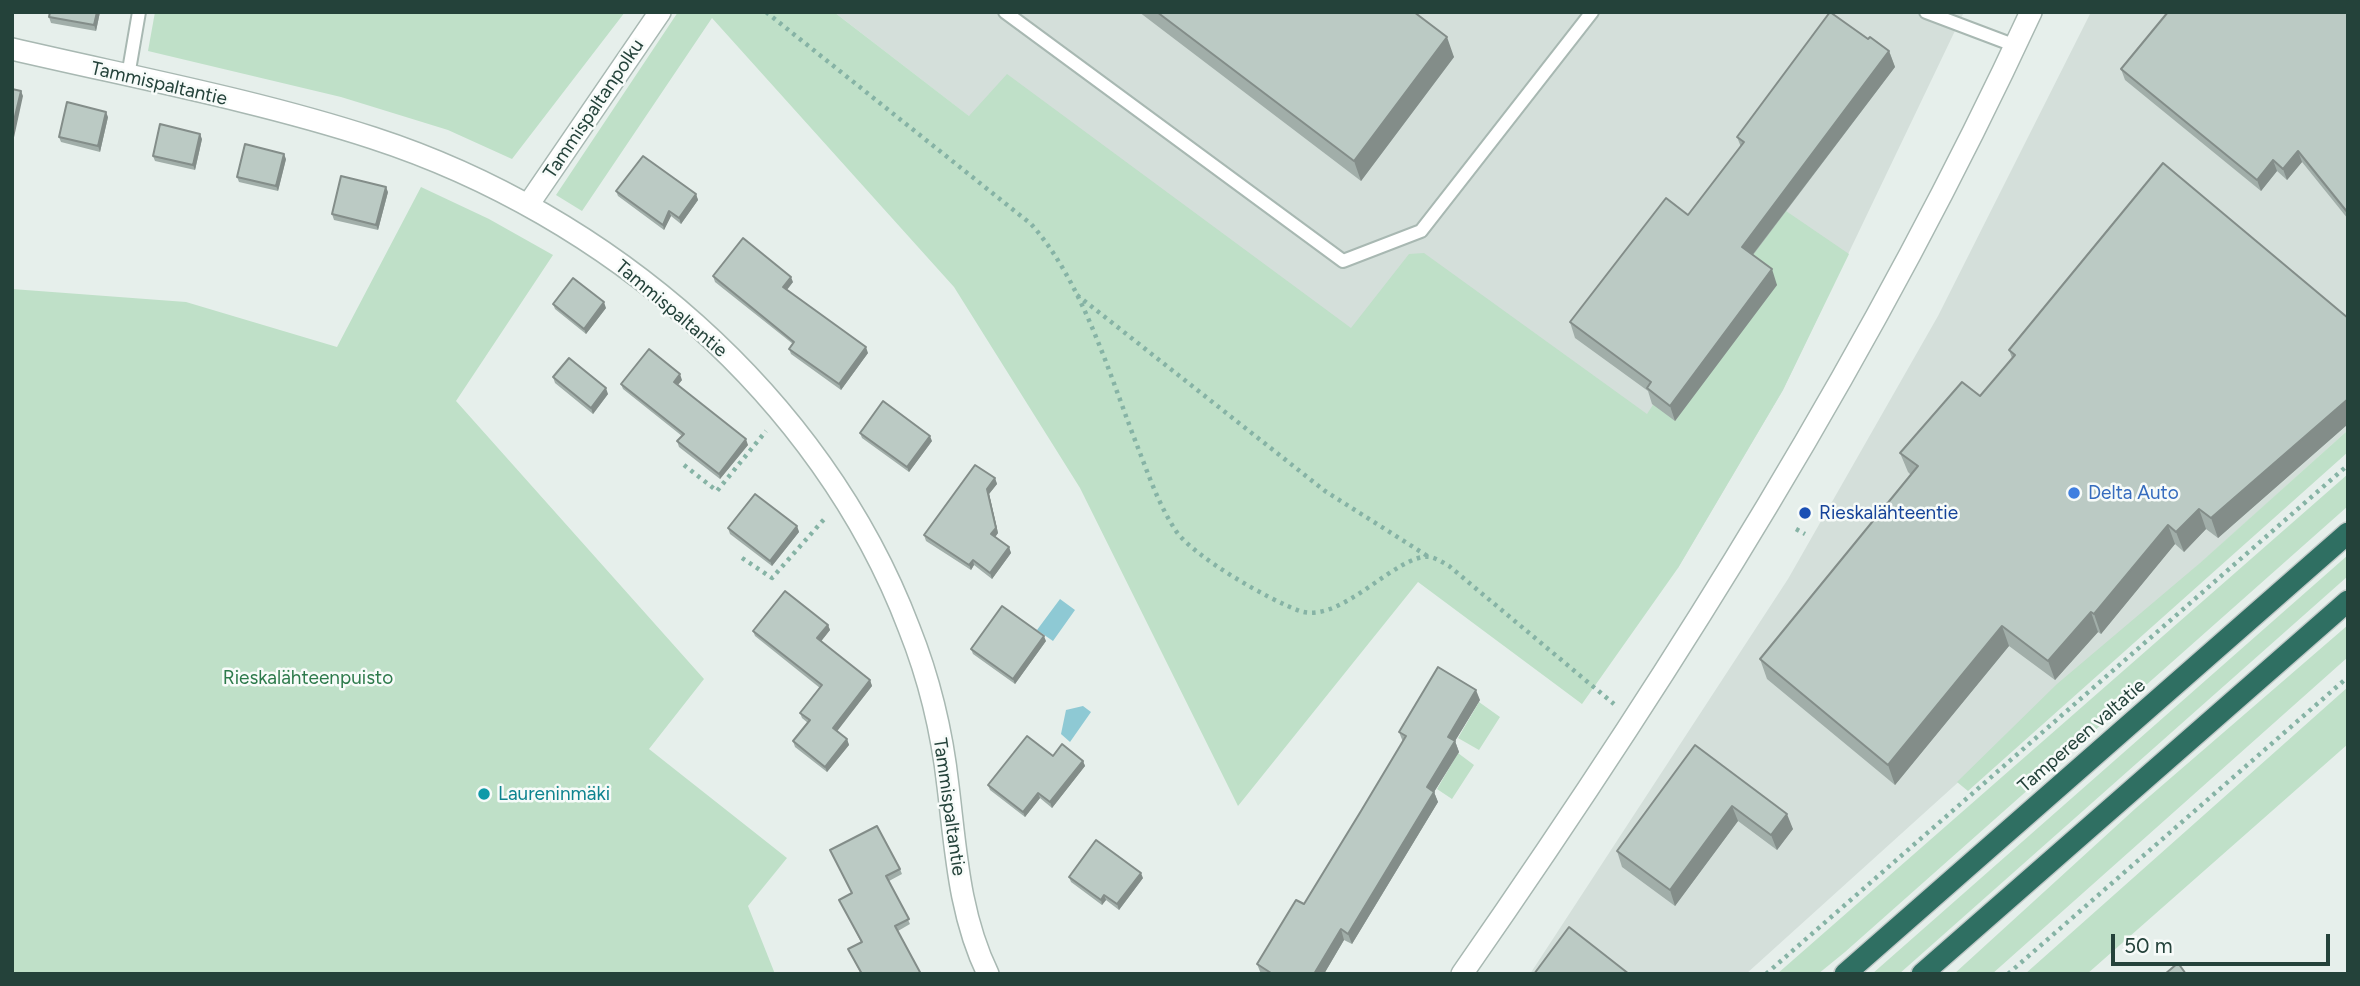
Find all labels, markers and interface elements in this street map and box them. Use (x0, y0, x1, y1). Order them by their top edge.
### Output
street label: Tammispaltanpolku (539, 35, 649, 183)
street label: Tammispaltantie (89, 57, 229, 111)
street label: Tammispaltantie (610, 256, 732, 362)
place label: Delta Auto (2088, 482, 2179, 504)
marker: Delta Auto (2066, 485, 2082, 501)
place label: Rieskalähteentie (1819, 502, 1958, 524)
marker: Rieskalähteentie (1797, 505, 1813, 521)
park label: Rieskalähteenpuisto (223, 667, 393, 689)
street label: Tampereen valtatie (2014, 674, 2150, 798)
street label: Tammispaltantie (928, 737, 970, 877)
place label: Laureninmäki (498, 783, 610, 805)
marker: Laureninmäki (476, 786, 492, 802)
scale bar (2115, 920, 2334, 964)
text: 50 m (2124, 933, 2173, 958)

